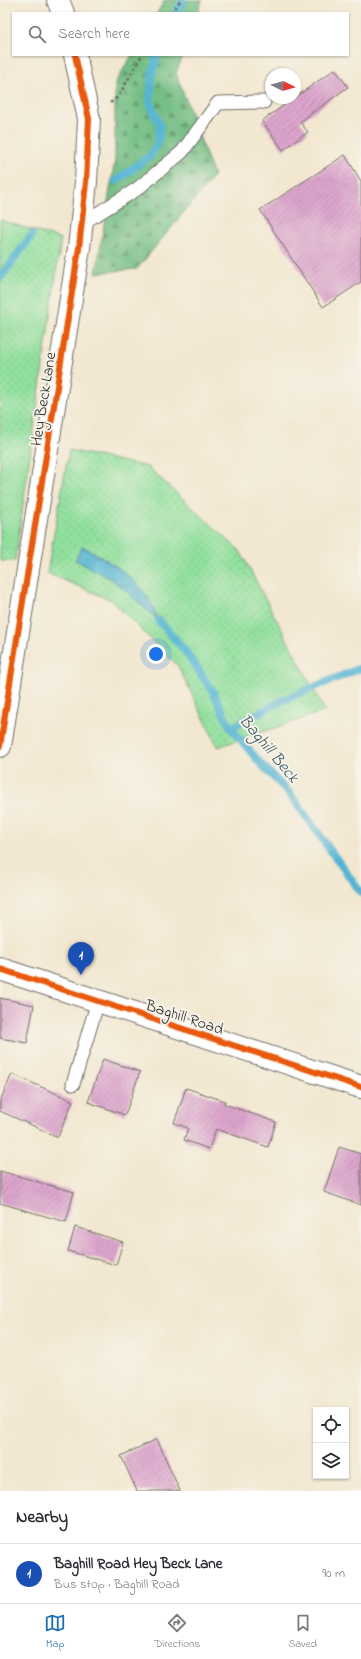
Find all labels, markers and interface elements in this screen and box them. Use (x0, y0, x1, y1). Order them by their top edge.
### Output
search box (12, 12, 349, 56)
icon: search (26, 23, 48, 45)
text: Search here (58, 23, 130, 45)
north arrow (265, 68, 301, 104)
street label: Hey Beck Lane (25, 350, 63, 448)
your location (146, 644, 166, 664)
water label: Baghill Beck (232, 709, 306, 791)
pin: 1 (68, 942, 94, 975)
street label: Baghill Road (141, 994, 226, 1042)
map controls (313, 1407, 349, 1479)
button: locate (313, 1407, 349, 1443)
button: layers (313, 1443, 349, 1479)
text: Nearby (16, 1505, 68, 1530)
text: Baghill Road Hey Beck Lane (54, 1553, 222, 1575)
text: 1 (27, 1564, 31, 1583)
text: 90 m (322, 1564, 345, 1583)
text: Bus stop · Baghill Road (54, 1575, 180, 1594)
tab: Map (44, 1612, 66, 1652)
tab: Directions (154, 1612, 200, 1652)
tab: Saved (288, 1612, 317, 1652)

